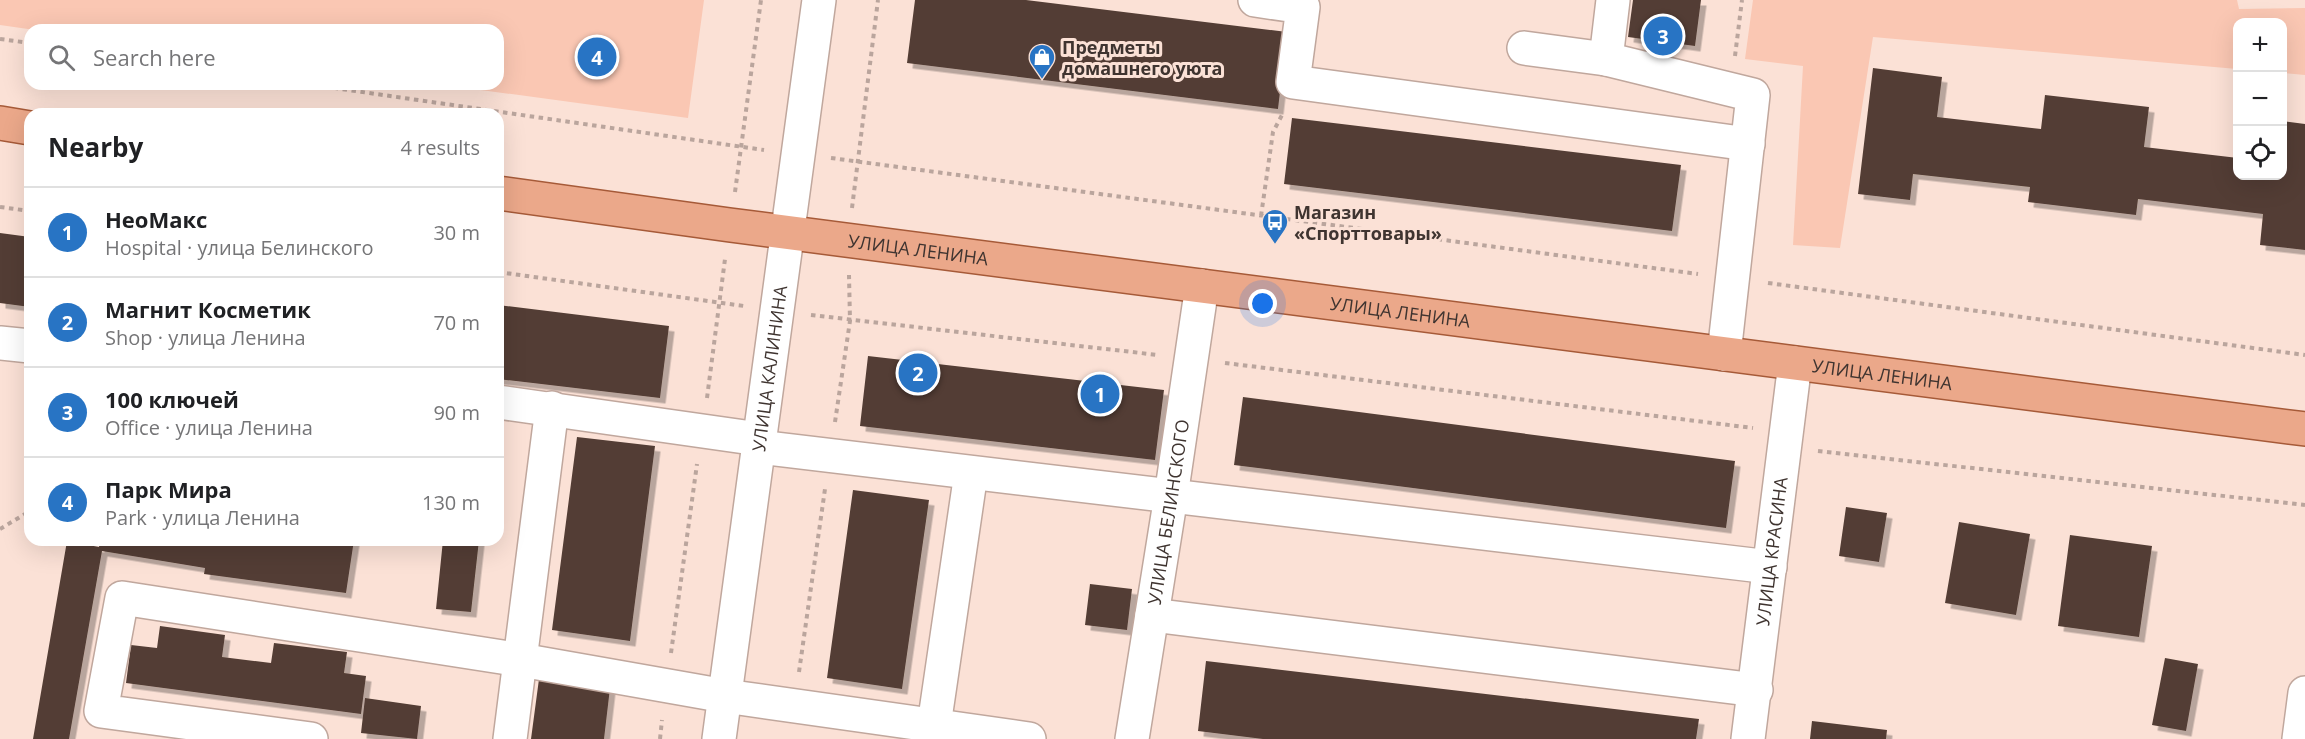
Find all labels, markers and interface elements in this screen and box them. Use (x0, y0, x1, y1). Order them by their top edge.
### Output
pin: 3 (1644, 14, 1682, 58)
map controls (2233, 18, 2287, 180)
button: + (2233, 18, 2287, 72)
search box (24, 24, 504, 90)
pin: 4 (578, 34, 616, 80)
place label: Предметы домашнего уюта (1062, 35, 1222, 80)
icon: search (45, 41, 78, 74)
text: Search here (93, 42, 216, 72)
shop icon: Предметы домашнего уюта (1027, 42, 1057, 80)
button: − (2233, 72, 2287, 126)
button: locate (2233, 126, 2287, 180)
text: Nearby (48, 129, 143, 165)
text: 4 results (400, 134, 480, 161)
place label: Магазин «Спорттовары» (1294, 200, 1442, 245)
text: НеоМакс (105, 204, 207, 234)
bus stop icon: Магазин «Спорттовары» (1260, 207, 1290, 245)
text: 1 (62, 219, 73, 246)
text: 30 m (433, 219, 480, 246)
street label: УЛИЦА ЛЕНИНА (847, 228, 990, 270)
text: Hospital · улица Белинского (105, 234, 373, 261)
street label: УЛИЦА КАЛИНИНА (746, 283, 792, 453)
your location (1248, 289, 1277, 318)
street label: УЛИЦА ЛЕНИНА (1329, 291, 1472, 333)
text: Магнит Косметик (105, 294, 311, 324)
text: 2 (62, 309, 73, 336)
text: 70 m (433, 309, 480, 336)
text: Shop · улица Ленина (105, 324, 306, 351)
pin: 2 (898, 350, 938, 395)
street label: УЛИЦА ЛЕНИНА (1811, 353, 1954, 395)
pin: 1 (1080, 372, 1120, 416)
text: 100 ключей (105, 384, 239, 414)
text: 3 (62, 399, 73, 426)
text: 90 m (433, 399, 480, 426)
text: Office · улица Ленина (105, 414, 313, 441)
street label: УЛИЦА БЕЛИНСКОГО (1142, 418, 1194, 606)
text: Парк Мира (105, 474, 232, 504)
street label: УЛИЦА КРАСИНА (1750, 475, 1793, 627)
text: 4 (62, 489, 73, 516)
text: 130 m (422, 489, 480, 516)
text: Park · улица Ленина (105, 504, 300, 531)

